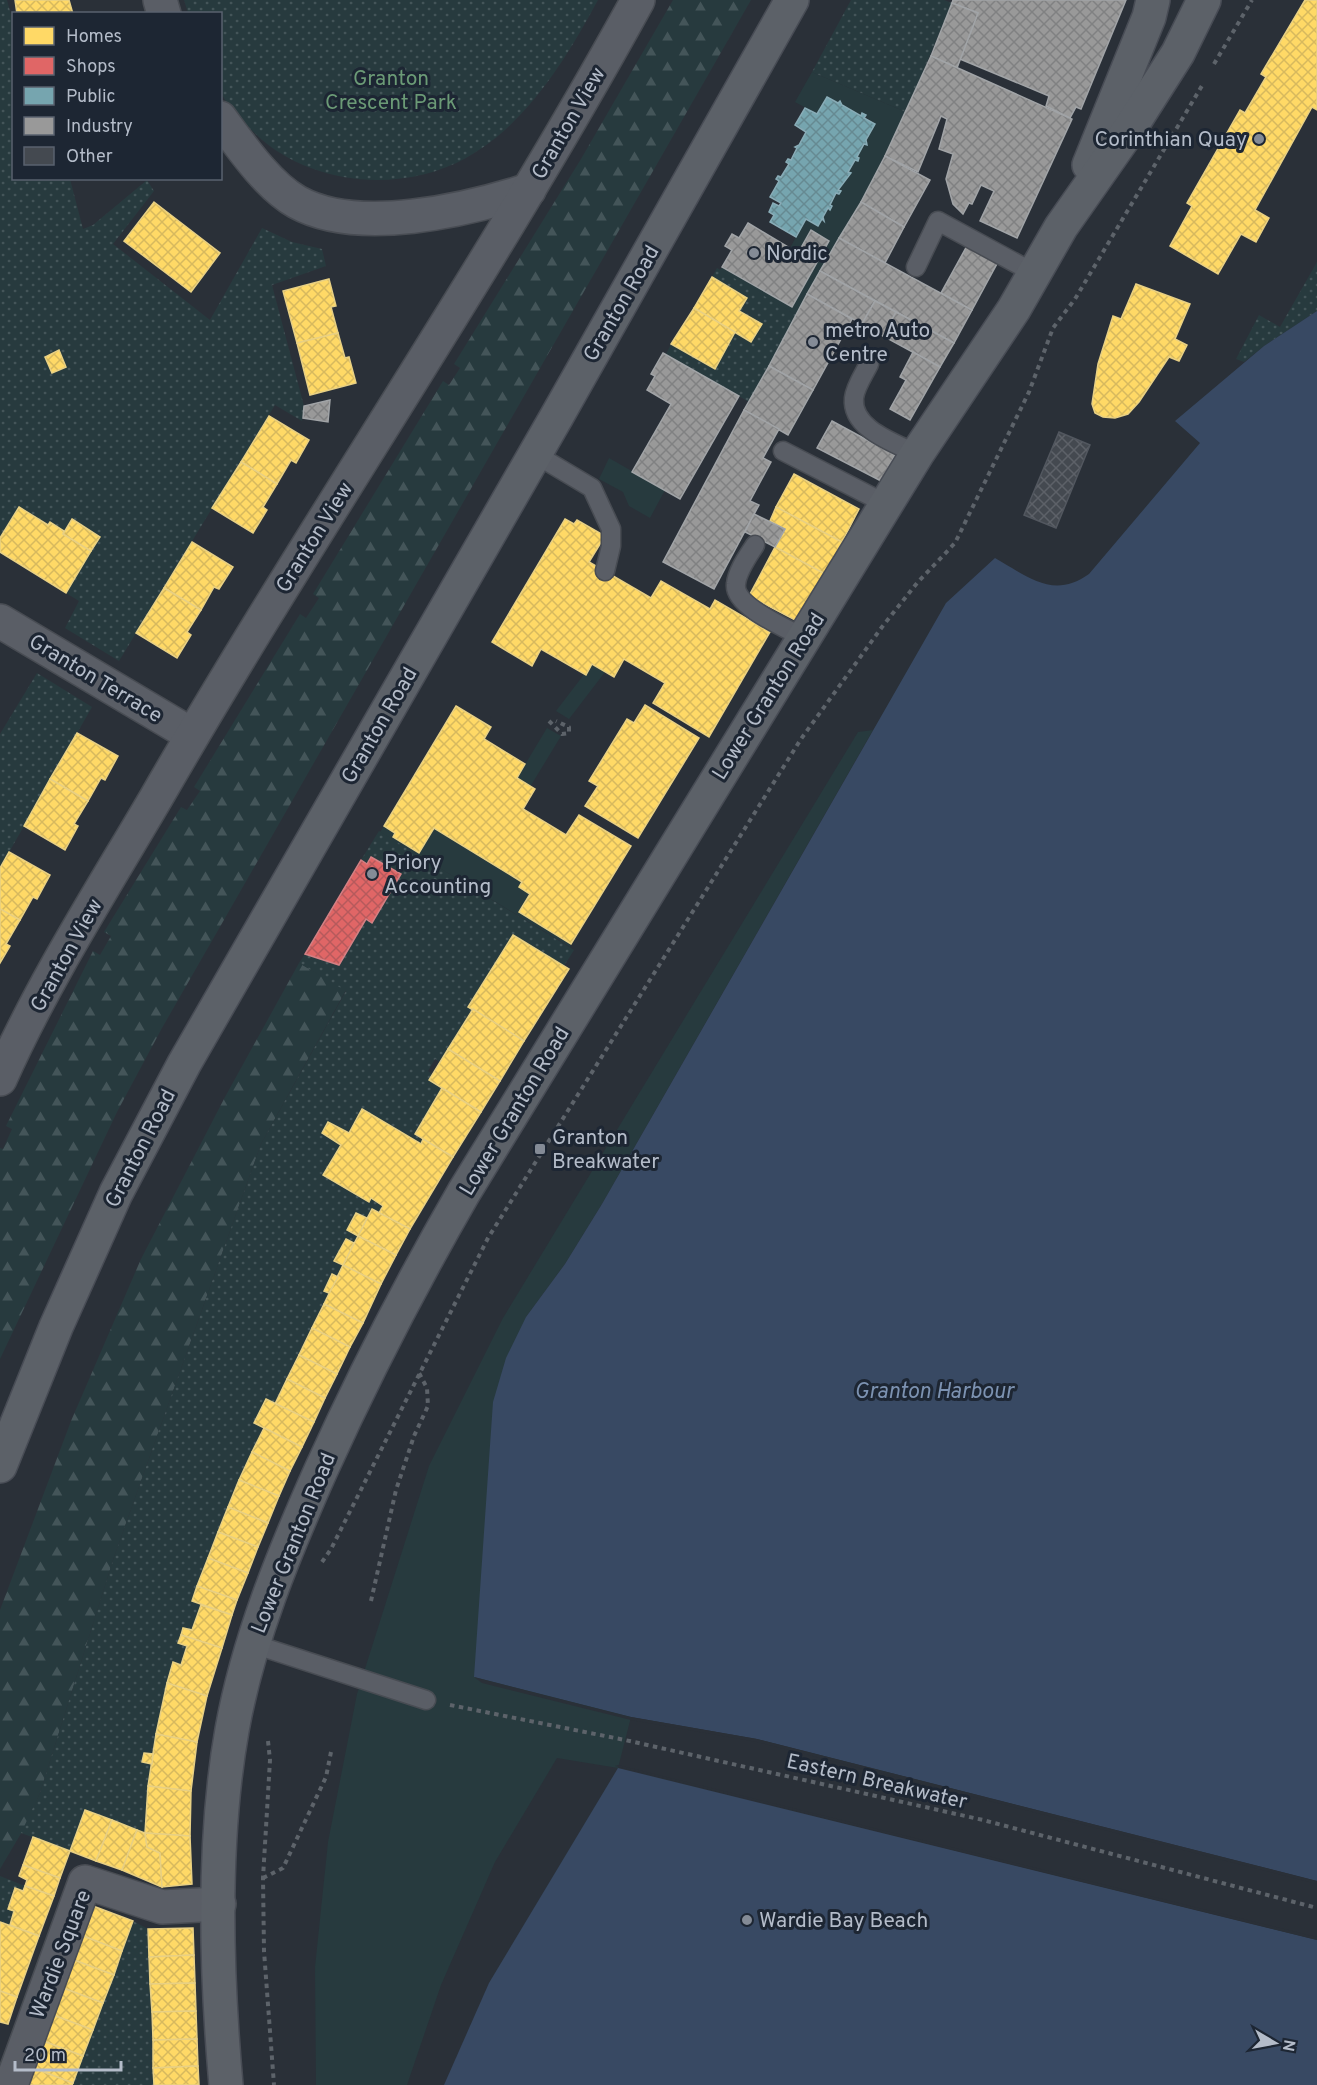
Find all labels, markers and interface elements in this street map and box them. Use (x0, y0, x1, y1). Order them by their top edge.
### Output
legend (12, 12, 222, 180)
text: Homes (66, 26, 122, 49)
text: Shops (66, 56, 116, 79)
street label: Granton View (526, 63, 612, 185)
park label: Granton Crescent Park (325, 66, 457, 117)
text: Public (66, 86, 116, 109)
text: Industry (66, 116, 133, 139)
place label: Corinthian Quay (1095, 127, 1247, 154)
marker: Corinthian Quay (1252, 132, 1266, 146)
text: Other (66, 146, 113, 169)
street label: Granton Road (578, 241, 666, 367)
place label: Nordic (766, 241, 828, 268)
marker: Nordic (747, 246, 761, 260)
place label: metro Auto Centre (825, 318, 930, 369)
marker: metro Auto Centre (806, 335, 820, 349)
street label: Granton View (271, 477, 360, 598)
street label: Lower Granton Road (707, 608, 832, 786)
street label: Granton Terrace (23, 629, 167, 730)
street label: Granton Road (336, 663, 424, 789)
place label: Priory Accounting (384, 850, 491, 901)
marker: Priory Accounting (365, 867, 379, 881)
street label: Granton View (25, 894, 110, 1017)
street label: Lower Granton Road (454, 1022, 576, 1201)
street label: Granton Road (100, 1085, 183, 1213)
place label: Granton Breakwater (552, 1125, 659, 1176)
marker: Granton Breakwater (533, 1142, 547, 1156)
water label: Granton Harbour (854, 1379, 1015, 1406)
street label: Lower Granton Road (246, 1449, 343, 1638)
street label: Eastern Breakwater (784, 1749, 970, 1816)
street label: Wardie Square (24, 1886, 98, 2023)
place label: Wardie Bay Beach (759, 1908, 928, 1935)
marker: Wardie Bay Beach (740, 1913, 754, 1927)
north arrow (1245, 2013, 1305, 2073)
scale bar (15, 2034, 122, 2072)
text: N (1277, 2038, 1299, 2053)
text: 20 m (24, 2045, 66, 2068)

